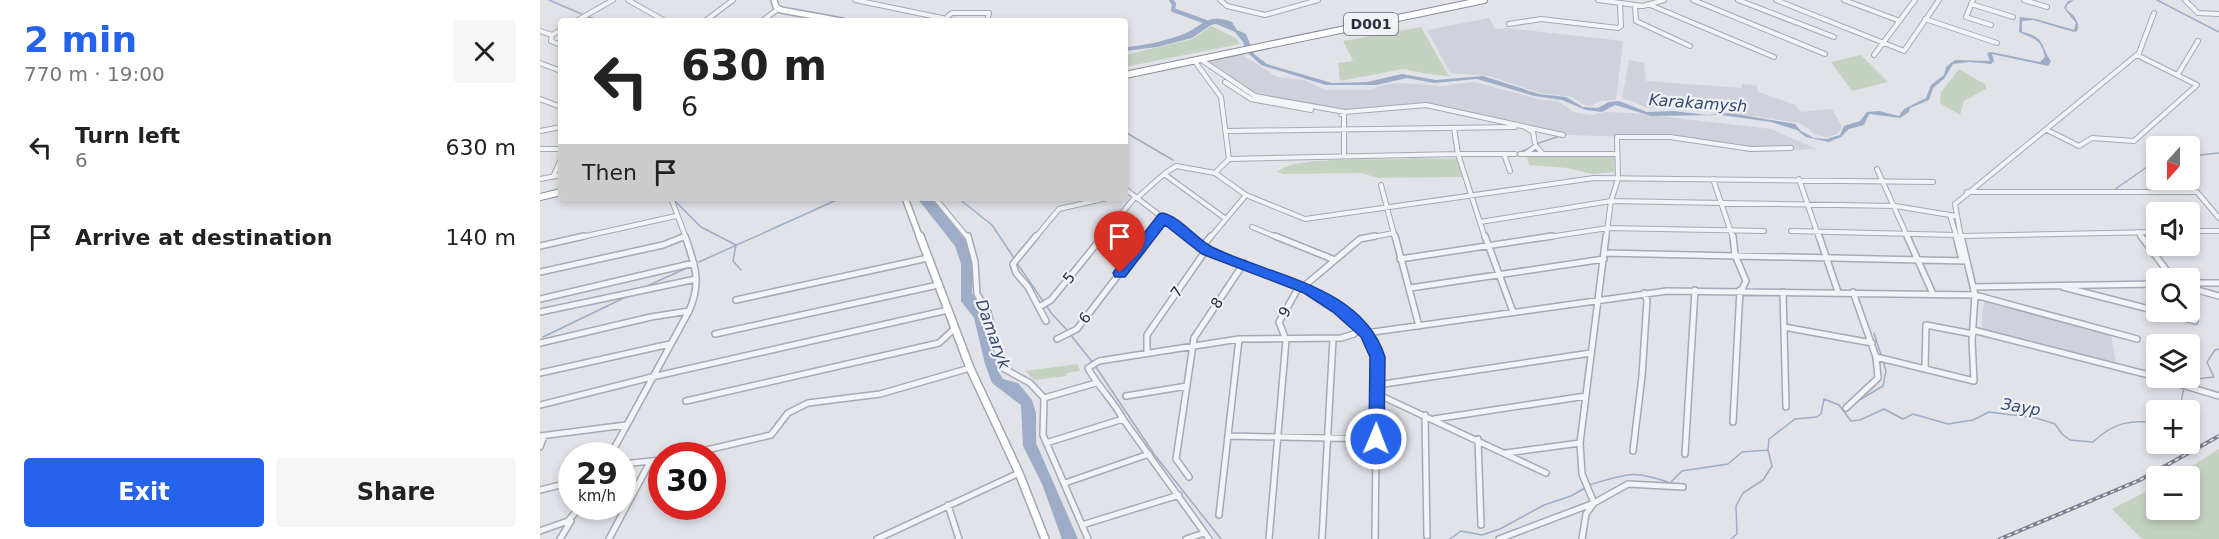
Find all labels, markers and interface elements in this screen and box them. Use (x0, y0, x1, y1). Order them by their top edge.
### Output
road number: D001 (1344, 13, 1398, 35)
text: 2 min (24, 19, 137, 60)
button: close (453, 20, 516, 83)
text: 630 m (681, 41, 827, 90)
icon: left (582, 42, 660, 120)
text: 770 m · 19:00 (24, 62, 165, 86)
water label: Karakamysh (1648, 90, 1748, 116)
text: 6 (681, 91, 698, 122)
text: Turn left (75, 123, 180, 148)
icon: left (24, 131, 57, 164)
text: 630 m (446, 135, 516, 160)
north arrow (2146, 136, 2200, 190)
map controls (2146, 136, 2200, 520)
text: 6 (75, 148, 88, 172)
icon: arrive (649, 156, 682, 189)
text: Then (582, 160, 637, 185)
button: sound (2146, 202, 2200, 256)
pin (1094, 211, 1145, 273)
icon: arrive (1103, 220, 1136, 253)
icon: arrive (24, 221, 57, 254)
text: Arrive at destination (75, 225, 332, 250)
text: 140 m (446, 225, 516, 250)
button: search (2146, 268, 2200, 322)
street label: 5 (1059, 269, 1079, 287)
street label: 7 (1167, 283, 1187, 301)
street label: 8 (1207, 294, 1227, 312)
water label: Damaryk (972, 297, 1015, 372)
street label: 9 (1275, 303, 1295, 321)
street label: 6 (1075, 309, 1095, 327)
button: layers (2146, 334, 2200, 388)
water label: Заур (2000, 394, 2042, 420)
button: + (2146, 400, 2200, 454)
position arrow (1344, 407, 1408, 471)
speed limit sign: 30 (648, 442, 726, 520)
text: 29 (576, 456, 618, 491)
button: Exit (24, 458, 264, 527)
button: Share (276, 458, 516, 527)
button: − (2146, 466, 2200, 520)
text: km/h (578, 487, 616, 505)

